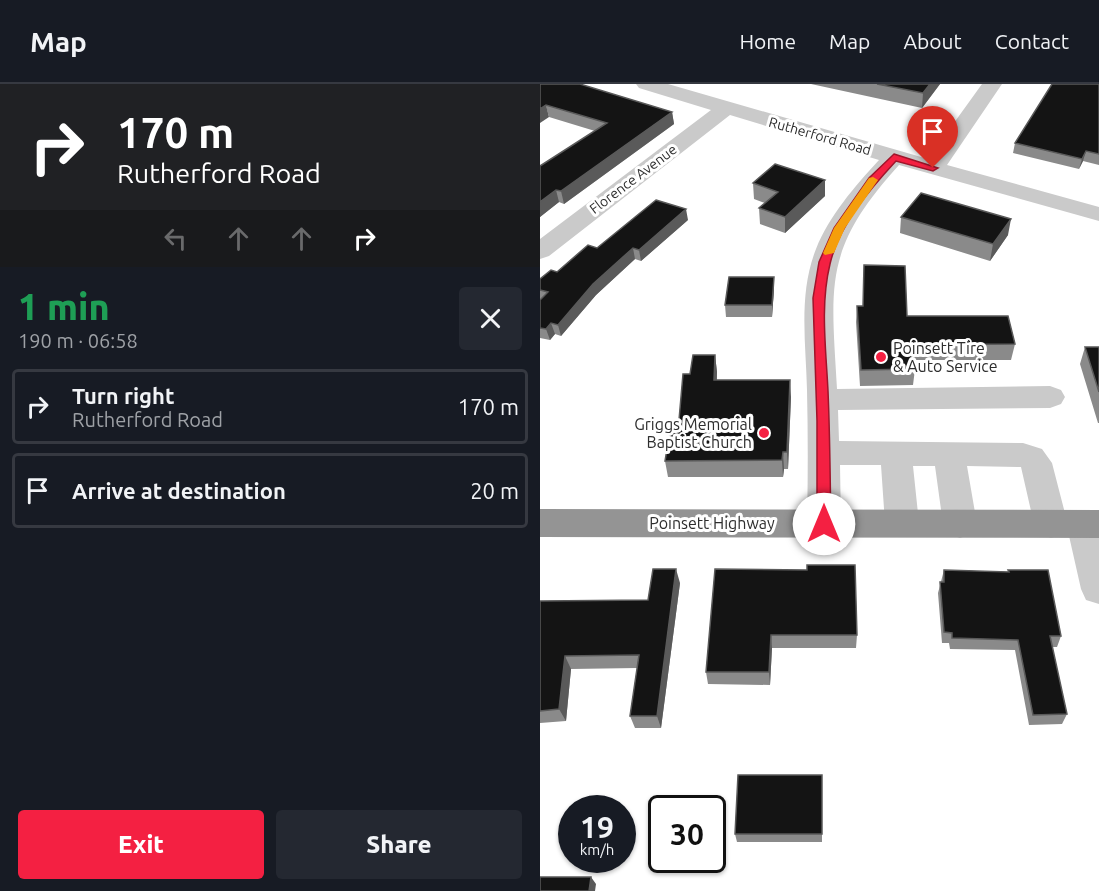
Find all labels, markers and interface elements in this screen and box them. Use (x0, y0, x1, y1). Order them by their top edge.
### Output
text: Map (30, 26, 87, 57)
text: Home (739, 29, 796, 53)
text: Map (829, 29, 870, 53)
text: About (903, 29, 962, 53)
text: Contact (995, 29, 1069, 53)
pin (907, 106, 958, 168)
icon: right (18, 108, 96, 186)
text: 170 m (117, 109, 234, 156)
street label: Rutherford Road (767, 114, 873, 158)
icon: arrive (916, 115, 949, 148)
street label: Florence Avenue (586, 141, 680, 217)
text: Rutherford Road (117, 158, 321, 188)
icon: left (159, 222, 192, 255)
icon: ahead (222, 222, 255, 255)
icon: ahead (285, 222, 318, 255)
icon: right (348, 222, 381, 255)
text: 1 min (18, 286, 110, 327)
button: close (459, 287, 522, 350)
text: 190 m · 06:58 (18, 329, 138, 352)
place label: Poinsett Tire & Auto Service (893, 339, 998, 375)
marker: Poinsett Tire & Auto Service (874, 350, 888, 364)
text: Turn right (72, 383, 174, 408)
icon: right (21, 390, 54, 423)
text: 170 m (458, 394, 519, 419)
text: Rutherford Road (72, 408, 223, 431)
place label: Griggs Memorial Baptist Church (634, 415, 752, 451)
marker: Griggs Memorial Baptist Church (757, 426, 771, 440)
icon: arrive (21, 474, 54, 507)
text: Arrive at destination (72, 478, 286, 503)
text: 20 m (470, 478, 519, 503)
position arrow (792, 492, 856, 556)
street label: Poinsett Highway (649, 514, 775, 532)
speed limit sign: 30 (648, 795, 726, 873)
button: Exit (18, 810, 264, 879)
button: Share (276, 810, 522, 879)
text: 19 (580, 810, 614, 844)
text: km/h (580, 841, 614, 858)

